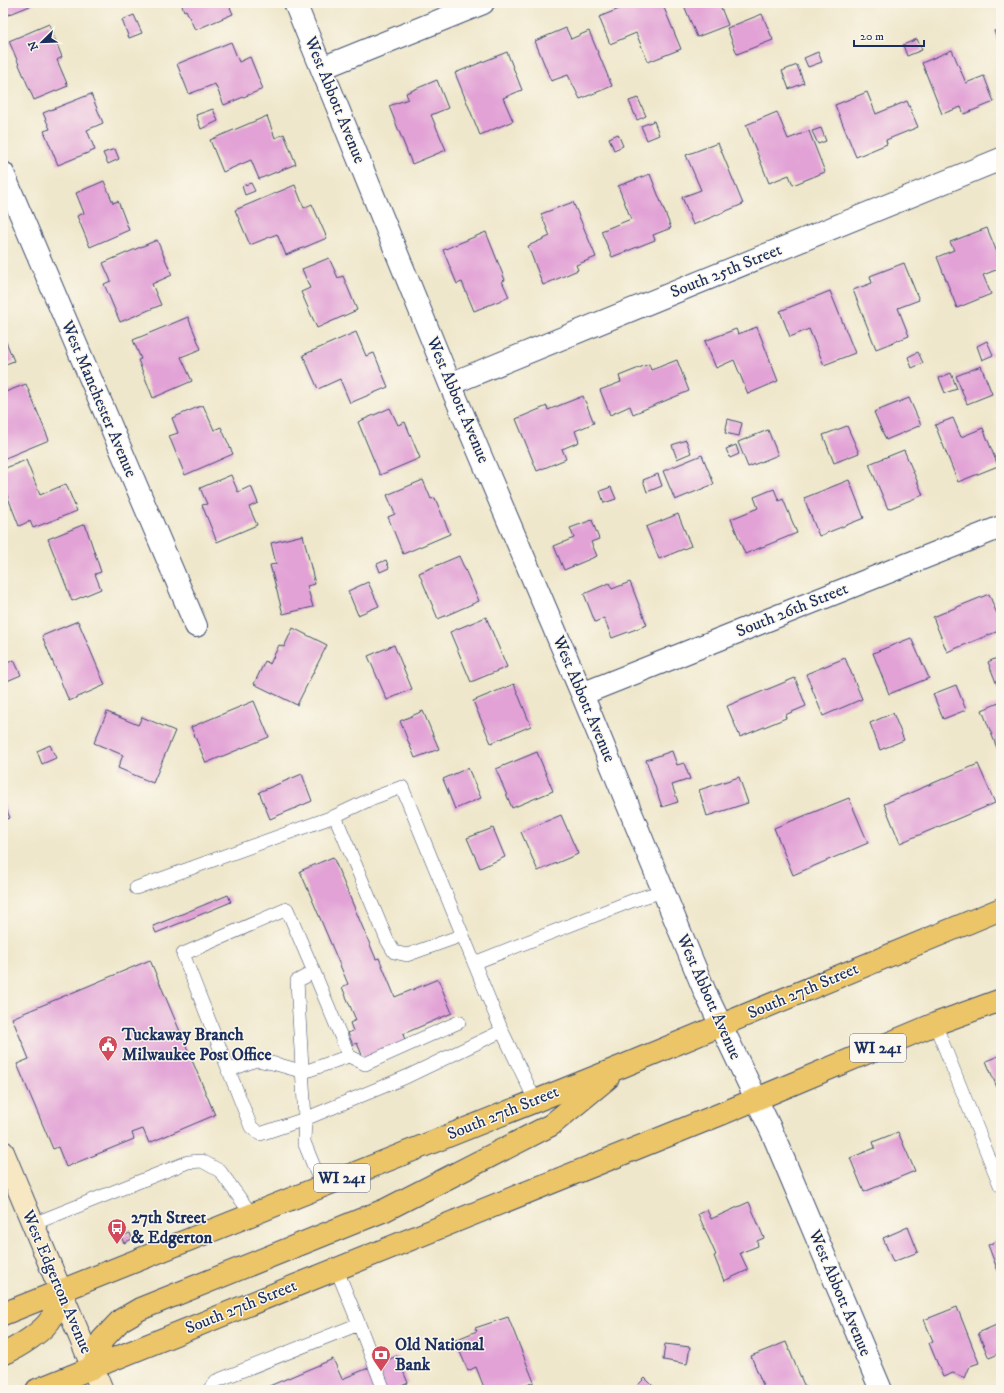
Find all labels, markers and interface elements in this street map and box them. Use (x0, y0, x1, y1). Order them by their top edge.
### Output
north arrow (22, 22, 62, 62)
scale bar (854, 22, 924, 48)
text: 20 m (860, 29, 884, 44)
street label: West Abbott Avenue (299, 32, 371, 167)
text: N (26, 39, 42, 52)
street label: South 25th Street (667, 238, 785, 303)
street label: West Manchester Avenue (56, 316, 142, 481)
street label: West Abbott Avenue (421, 333, 495, 466)
street label: South 26th Street (733, 577, 852, 642)
street label: West Abbott Avenue (547, 632, 621, 765)
street label: West Abbott Avenue (671, 930, 747, 1063)
street label: South 27th Street (744, 958, 862, 1024)
place label: Tuckaway Branch Milwaukee Post Office (121, 1024, 271, 1066)
public building icon: Tuckaway Branch Milwaukee Post Office (97, 1034, 119, 1062)
road number: WI 241 (850, 1034, 906, 1062)
street label: South 27th Street (444, 1080, 563, 1145)
road number: WI 241 (314, 1164, 370, 1192)
street label: West Edgerton Avenue (16, 1206, 97, 1357)
place label: 27th Street & Edgerton (131, 1207, 213, 1249)
bus stop icon: 27th Street & Edgerton (106, 1217, 128, 1245)
street label: West Abbott Avenue (803, 1226, 877, 1359)
street label: South 27th Street (182, 1274, 301, 1339)
place label: Old National Bank (395, 1334, 485, 1376)
bank icon: Old National Bank (370, 1344, 392, 1372)

